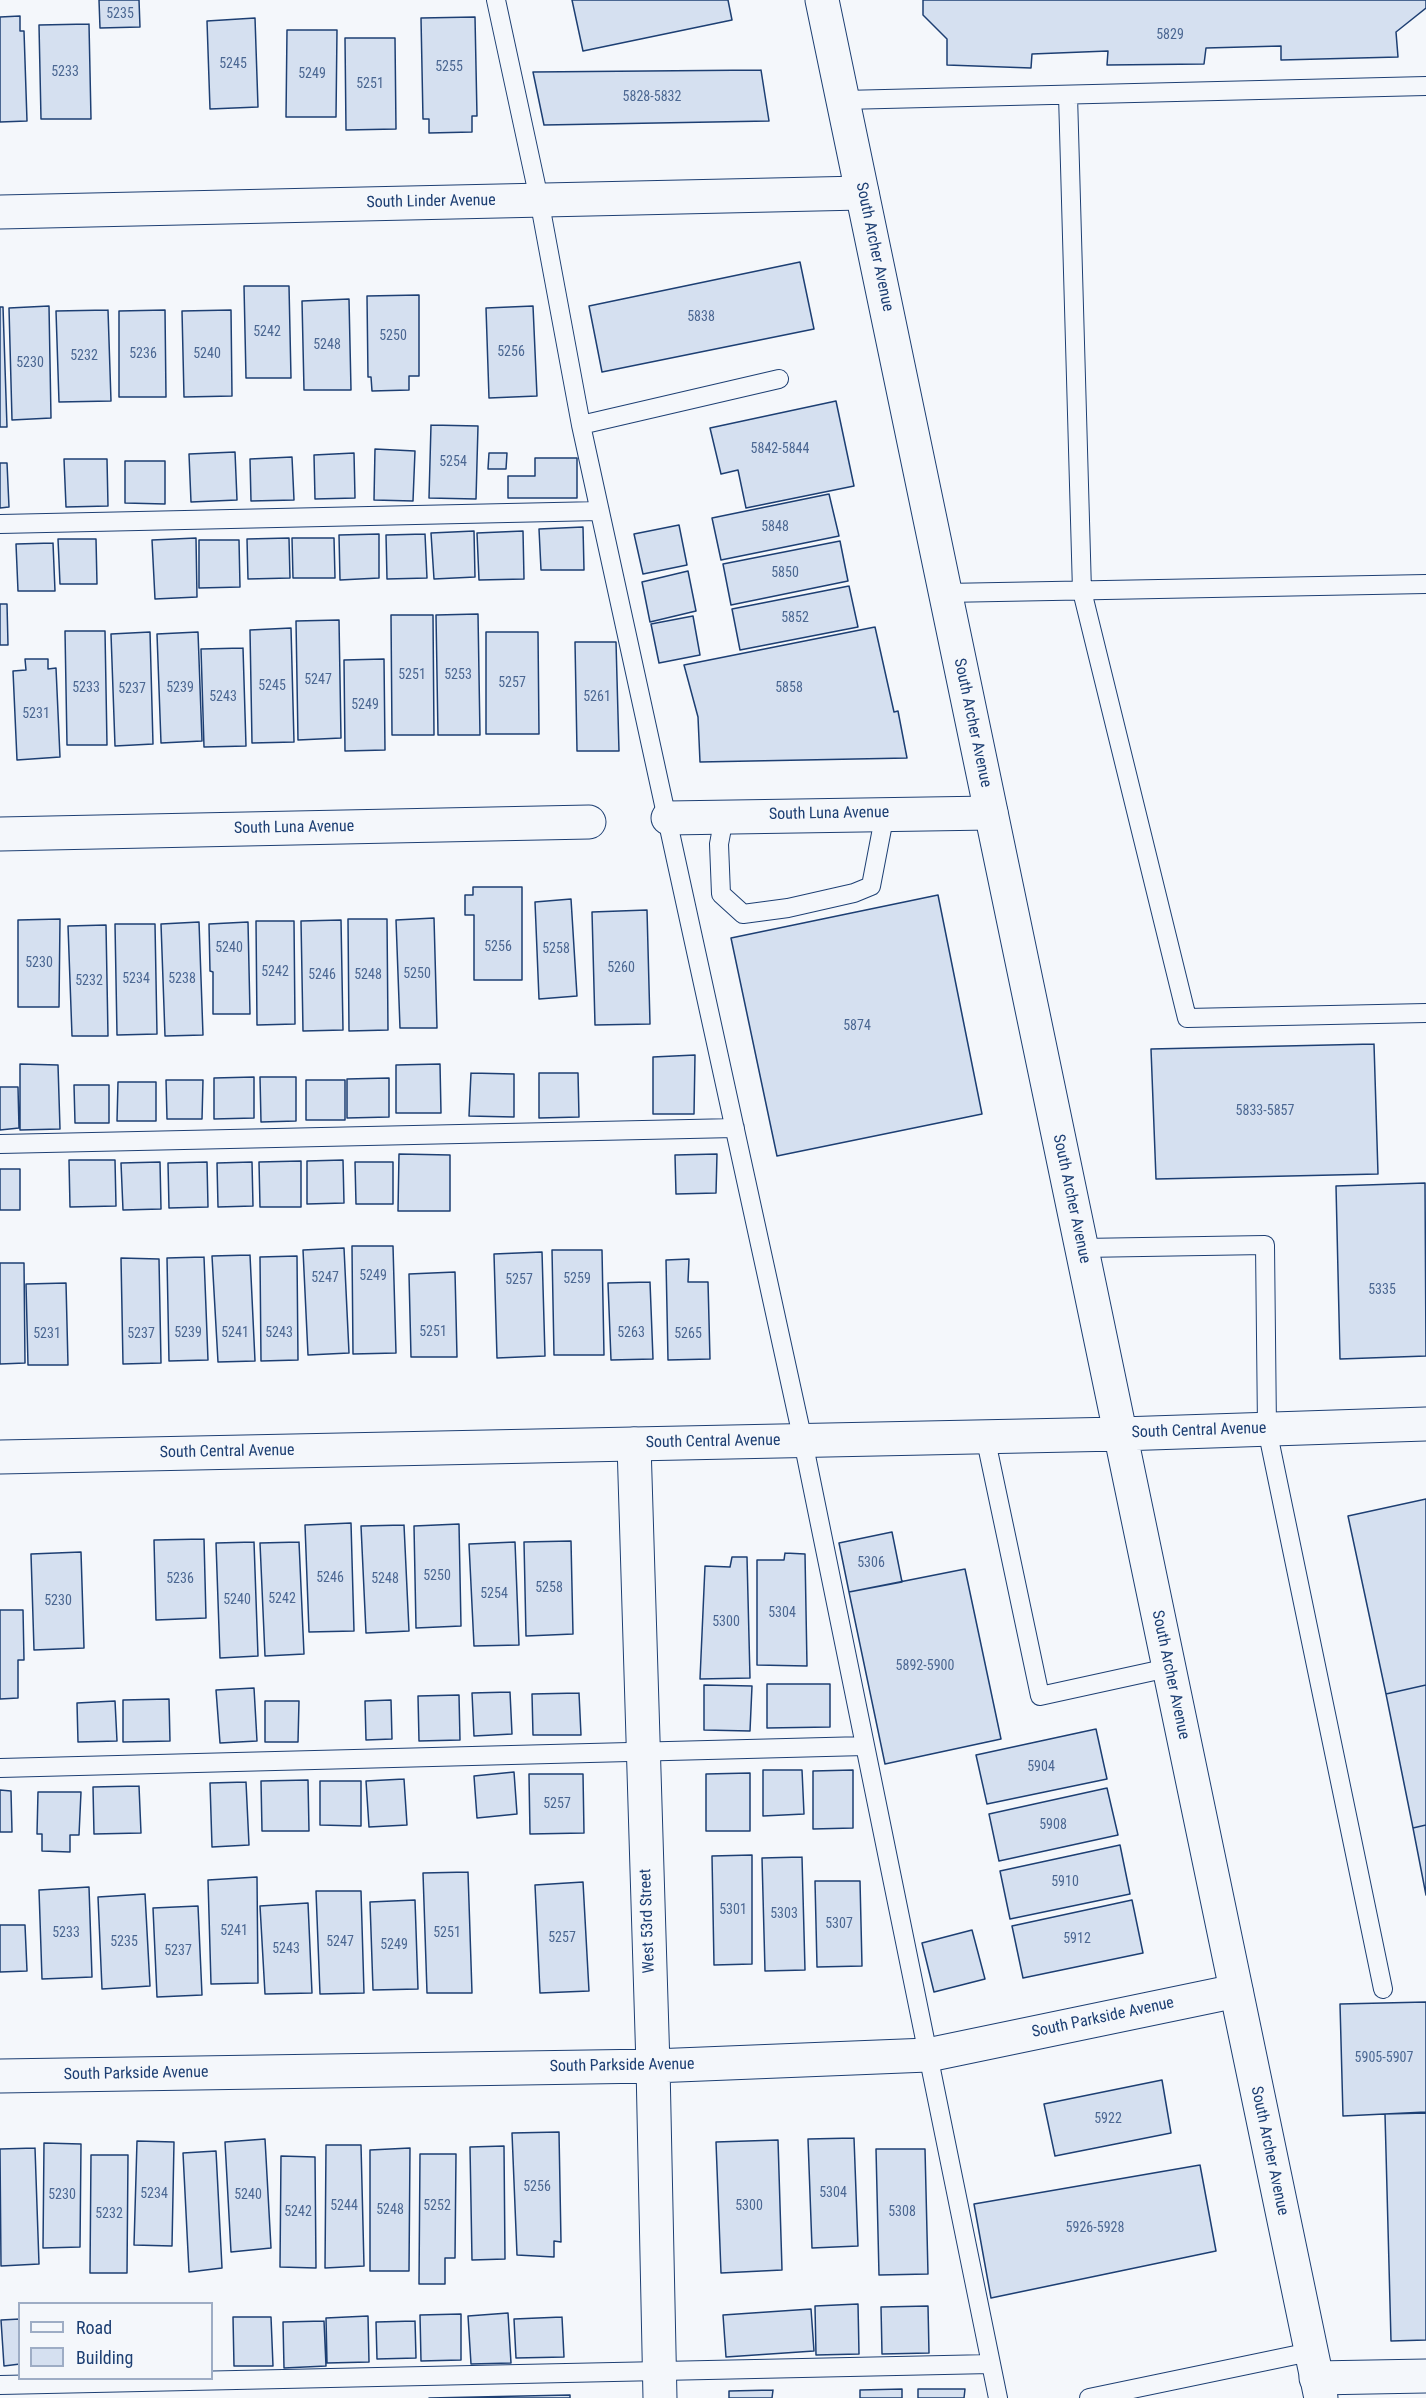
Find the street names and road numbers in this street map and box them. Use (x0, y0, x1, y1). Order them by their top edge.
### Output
street label: South Archer Avenue (851, 181, 897, 313)
street label: South Linder Avenue (366, 191, 496, 213)
street label: South Archer Avenue (949, 657, 995, 789)
street label: South Luna Avenue (769, 803, 889, 825)
street label: South Luna Avenue (234, 817, 354, 839)
street label: South Archer Avenue (1048, 1133, 1094, 1265)
street label: South Central Avenue (1131, 1419, 1267, 1443)
street label: South Central Avenue (645, 1431, 781, 1453)
street label: South Central Avenue (159, 1441, 295, 1463)
street label: South Archer Avenue (1147, 1609, 1193, 1741)
street label: West 53rd Street (637, 1868, 659, 1974)
street label: South Parkside Avenue (1030, 1994, 1176, 2042)
street label: South Parkside Avenue (549, 2055, 695, 2077)
street label: South Parkside Avenue (63, 2063, 209, 2085)
street label: South Archer Avenue (1246, 2085, 1292, 2217)

